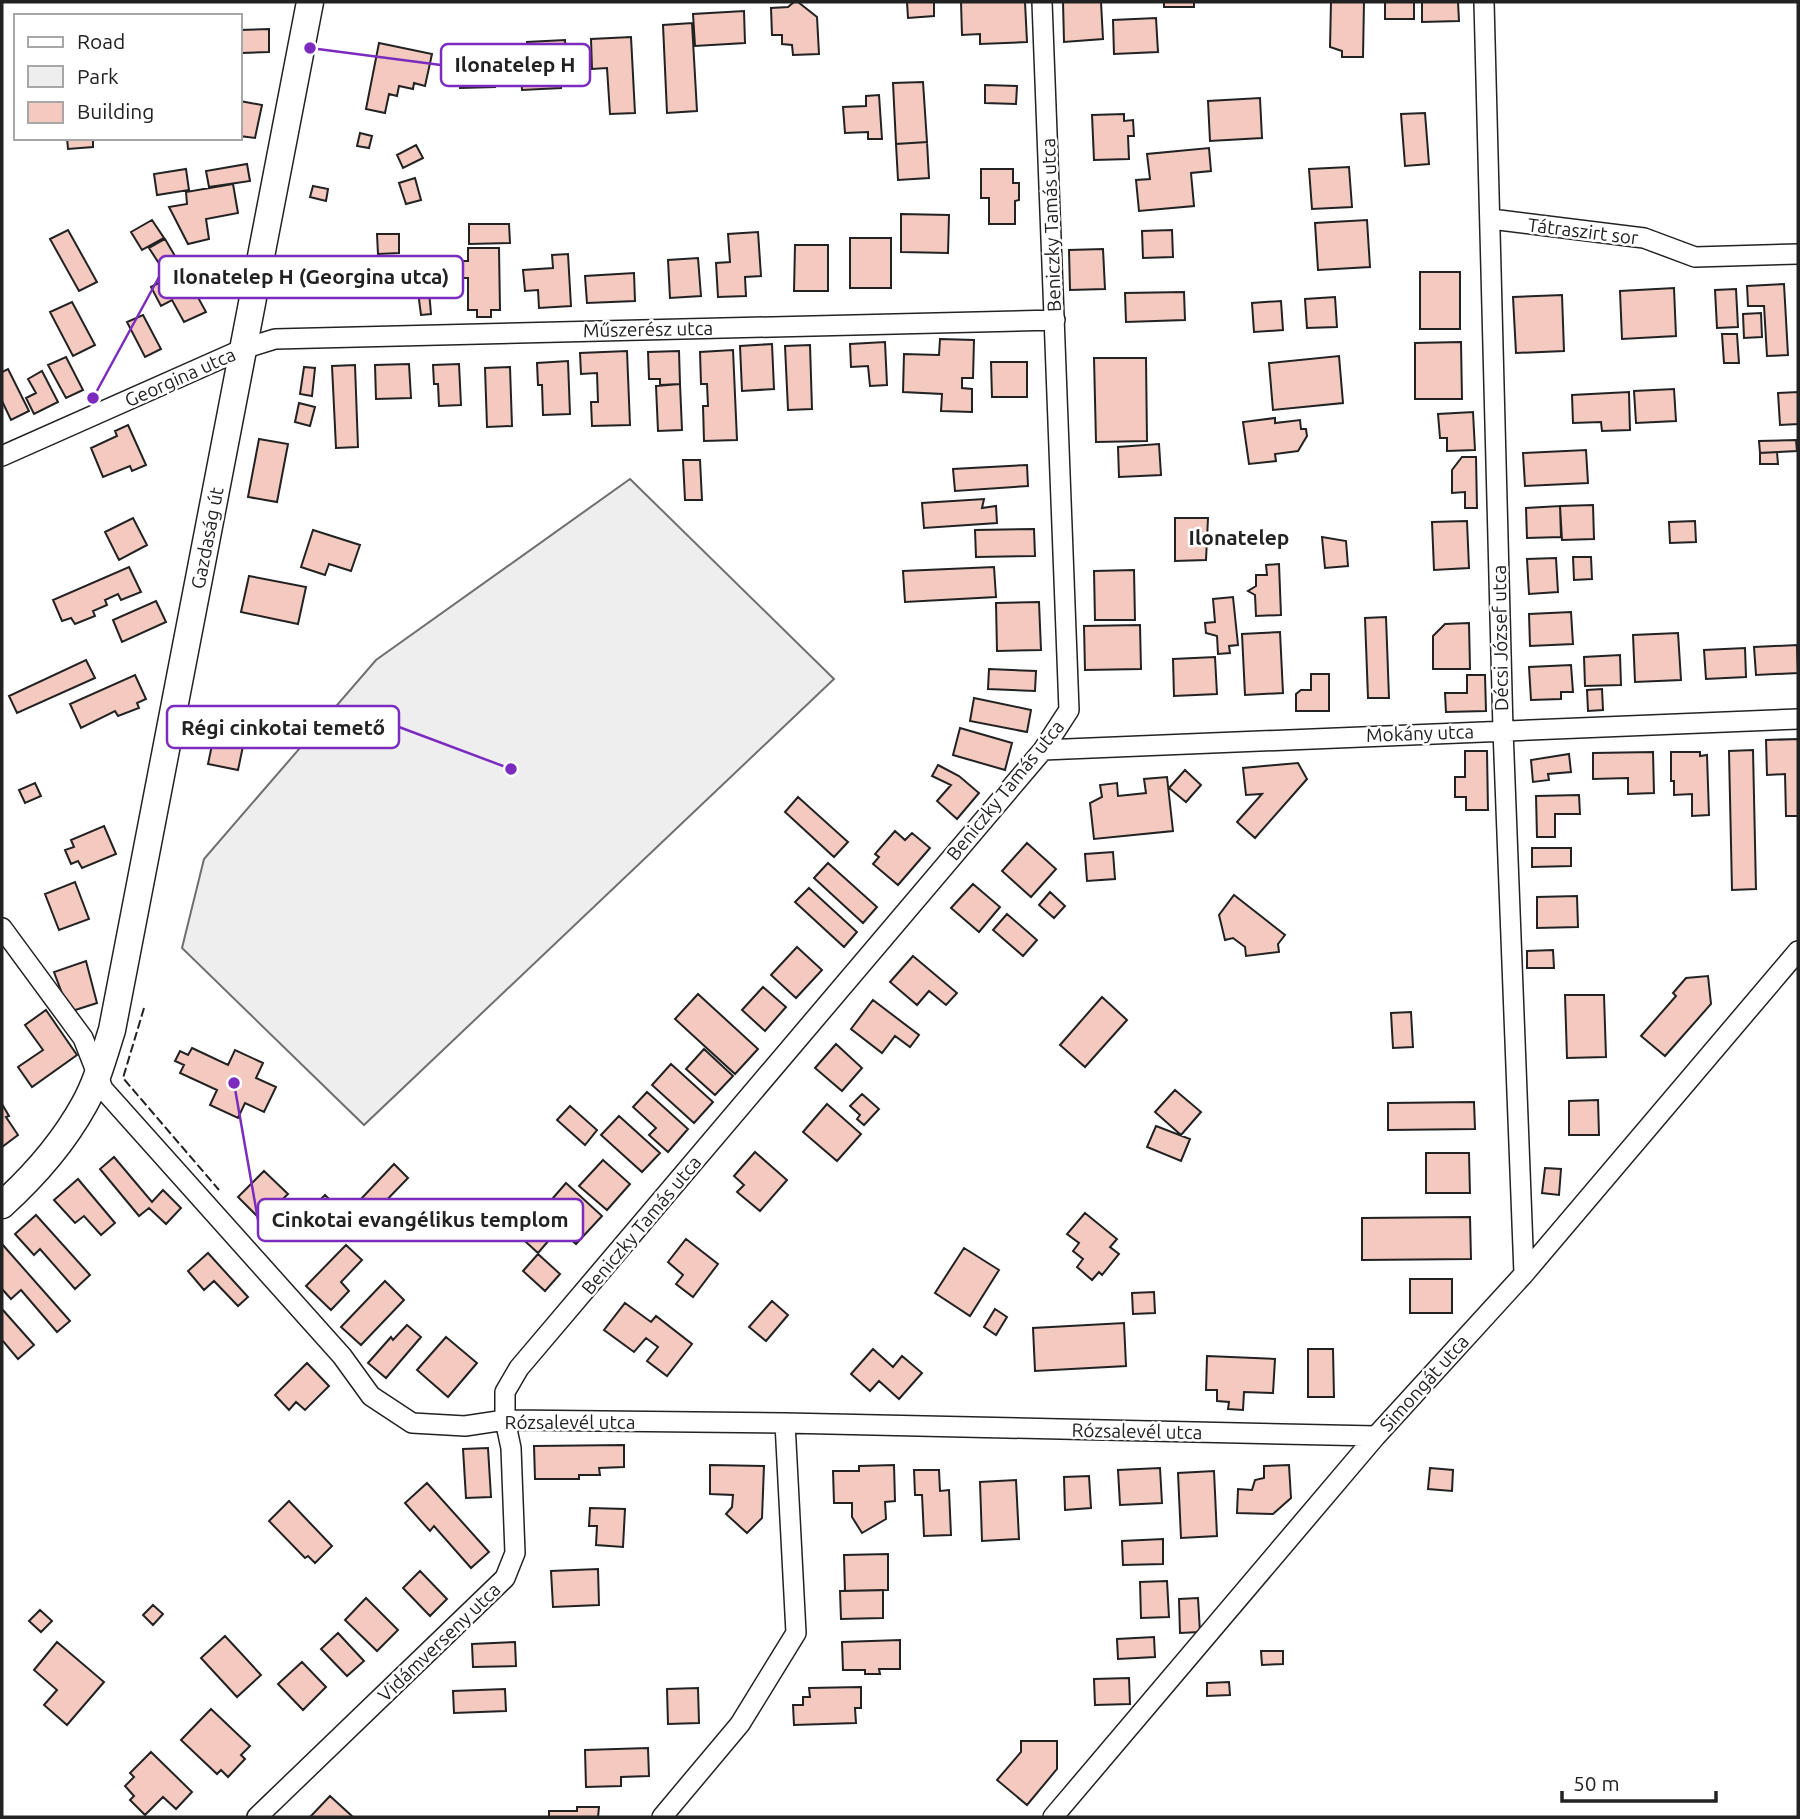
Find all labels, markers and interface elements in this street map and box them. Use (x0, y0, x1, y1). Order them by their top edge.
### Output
legend (14, 14, 242, 140)
text: Road (77, 29, 125, 53)
callout: Ilonatelep H (441, 44, 590, 86)
text: Ilonatelep H (454, 52, 576, 76)
text: Park (77, 64, 119, 88)
text: Building (77, 99, 154, 123)
street label: Beniczky Tamás utca (1037, 138, 1065, 312)
street label: Tátraszirt sor (1526, 213, 1640, 249)
callout: Ilonatelep H (Georgina utca) (159, 256, 463, 298)
text: Ilonatelep H (Georgina utca) (173, 264, 449, 288)
street label: Műszerész utca (583, 317, 713, 341)
street label: Georgina utca (121, 343, 239, 411)
street label: Gazdaság út (186, 485, 228, 591)
district label: Ilonatelep (1189, 525, 1289, 549)
street label: Décsi József utca (1488, 565, 1512, 711)
callout: Régi cinkotai temető (167, 706, 399, 748)
text: Régi cinkotai temető (181, 715, 385, 739)
street label: Beniczky Tamás utca (942, 715, 1068, 865)
street label: Mokány utca (1366, 720, 1474, 746)
street label: Beniczky Tamás utca (577, 1151, 705, 1299)
callout: Cinkotai evangélikus templom (258, 1199, 583, 1241)
text: Cinkotai evangélikus templom (271, 1207, 569, 1231)
street label: Simongát utca (1375, 1330, 1473, 1436)
street label: Rózsalevél utca (505, 1411, 635, 1433)
street label: Rózsalevél utca (1071, 1419, 1203, 1443)
street label: Vidámverseny utca (373, 1578, 505, 1706)
scale bar (1562, 1759, 1716, 1803)
text: 50 m (1573, 1771, 1620, 1795)

